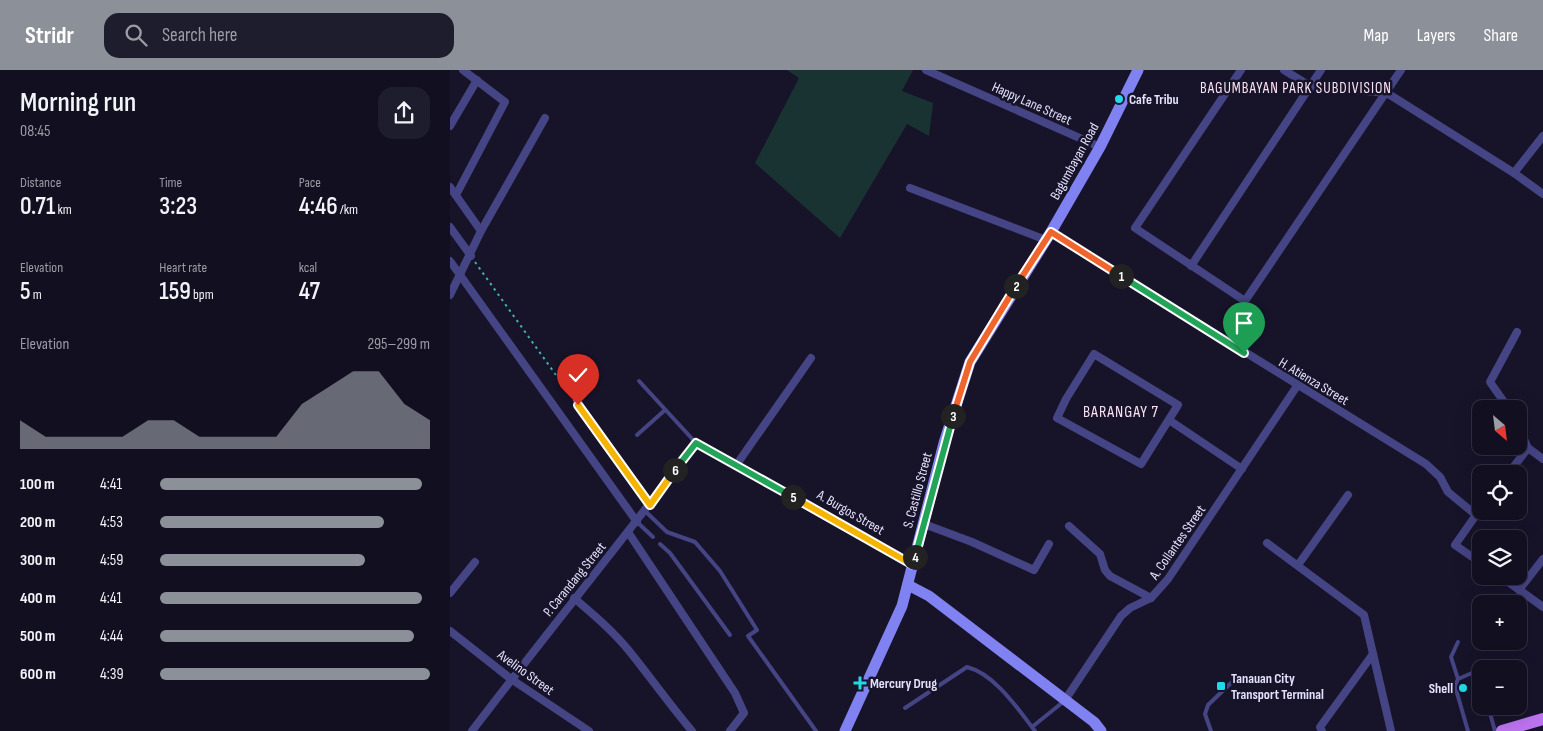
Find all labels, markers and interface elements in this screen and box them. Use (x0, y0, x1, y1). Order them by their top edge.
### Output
search box (104, 13, 454, 58)
text: Stridr (25, 21, 74, 50)
icon: search (122, 21, 150, 49)
text: Search here (162, 24, 237, 47)
text: Map (1364, 25, 1389, 46)
text: Layers (1417, 25, 1456, 46)
text: Share (1484, 25, 1518, 46)
street label: Happy Lane Street (989, 78, 1074, 129)
district label: BAGUMBAYAN PARK SUBDIVISION (1200, 79, 1392, 98)
text: Morning run (20, 86, 136, 119)
button: share (378, 87, 430, 139)
place label: Cafe Tribu (1129, 91, 1179, 108)
marker: Cafe Tribu (1113, 93, 1125, 105)
street label: Bagumbayan Road (1046, 120, 1103, 203)
text: 08:45 (20, 122, 50, 141)
text: Distance (20, 174, 61, 191)
text: Time (159, 174, 182, 191)
text: Pace (299, 174, 321, 191)
text: 0.71 (20, 191, 55, 222)
text: 3:23 (159, 191, 197, 222)
text: 4:46 (299, 191, 338, 222)
text: km (55, 201, 72, 218)
text: /km (338, 201, 358, 218)
text: Elevation (20, 259, 63, 276)
text: Heart rate (159, 259, 207, 276)
text: kcal (299, 259, 317, 276)
pin: 1 (1108, 264, 1134, 288)
text: 1 (1119, 268, 1124, 285)
pin: 2 (1004, 274, 1028, 298)
text: 5 (20, 276, 31, 307)
text: 159 (159, 276, 191, 307)
text: 47 (299, 276, 320, 307)
text: 2 (1013, 278, 1020, 295)
text: m (31, 286, 42, 303)
text: bpm (191, 286, 214, 303)
pin (1223, 302, 1265, 353)
icon: arrive (1230, 309, 1258, 337)
text: Elevation (20, 335, 69, 354)
text: 295–299 m (367, 335, 430, 354)
pin (557, 354, 599, 405)
street label: H. Atienza Street (1276, 354, 1352, 409)
icon: check (564, 361, 592, 389)
north arrow (1472, 400, 1528, 455)
map controls (1472, 400, 1527, 715)
district label: BARANGAY 7 (1083, 403, 1159, 422)
pin: 3 (940, 404, 966, 428)
text: 3 (950, 408, 957, 425)
street label: S. Castillo Street (899, 450, 936, 530)
pin: 6 (662, 458, 688, 482)
text: 6 (672, 462, 679, 479)
button: locate (1472, 465, 1527, 520)
text: 100 m (20, 475, 55, 494)
text: 4:41 (100, 475, 122, 494)
pin: 5 (780, 484, 806, 510)
street label: A. Burgos Street (813, 486, 887, 539)
text: 5 (790, 489, 797, 506)
street label: A. Collantes Street (1145, 502, 1209, 583)
text: 200 m (20, 513, 55, 532)
text: 4:53 (100, 513, 123, 532)
button: layers (1472, 530, 1527, 585)
street label: P. Carandang Street (539, 539, 609, 620)
pin: 4 (902, 544, 928, 570)
text: 4 (912, 549, 919, 566)
text: 300 m (20, 551, 56, 570)
text: 4:59 (100, 551, 123, 570)
text: 400 m (20, 589, 56, 608)
text: 4:41 (100, 589, 122, 608)
button: + (1472, 595, 1527, 650)
text: 500 m (20, 627, 55, 646)
text: 4:44 (100, 627, 123, 646)
street label: Avelino Street (493, 646, 557, 699)
button: − (1472, 660, 1527, 715)
text: 600 m (20, 665, 56, 684)
text: 4:39 (100, 665, 124, 684)
place label: Tanauan City Transport Terminal (1231, 670, 1324, 703)
place label: Mercury Drug (870, 675, 937, 692)
marker: Mercury Drug (854, 677, 866, 689)
marker: Tanauan City Transport Terminal (1215, 680, 1227, 692)
place label: Shell (1429, 680, 1453, 697)
marker: Shell (1457, 682, 1469, 694)

